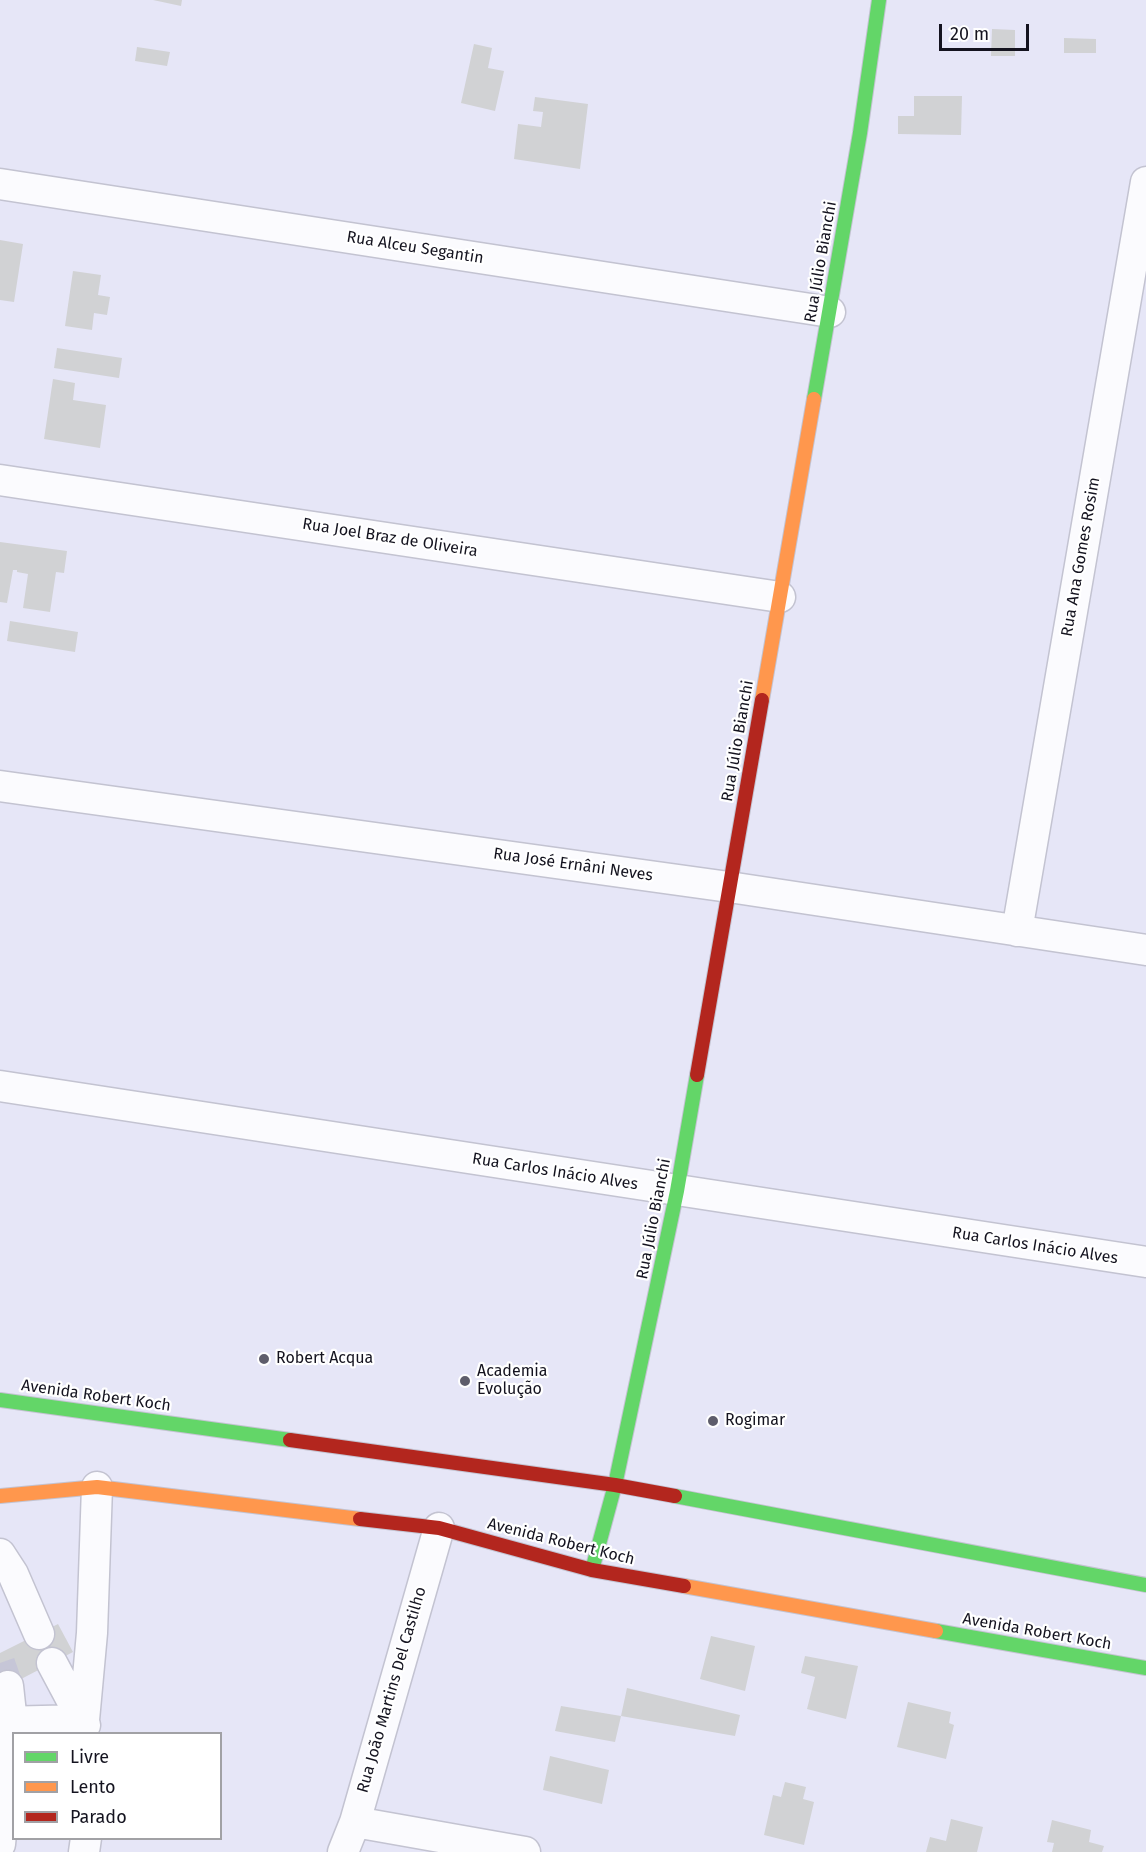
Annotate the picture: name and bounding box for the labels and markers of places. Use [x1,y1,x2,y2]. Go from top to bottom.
place label: Robert Acqua [276,1349,373,1369]
marker: Robert Acqua [257,1352,271,1366]
place label: Academia Evolução [477,1362,548,1400]
marker: Academia Evolução [458,1374,472,1388]
place label: Rogimar [725,1411,785,1431]
marker: Rogimar [706,1414,720,1428]

